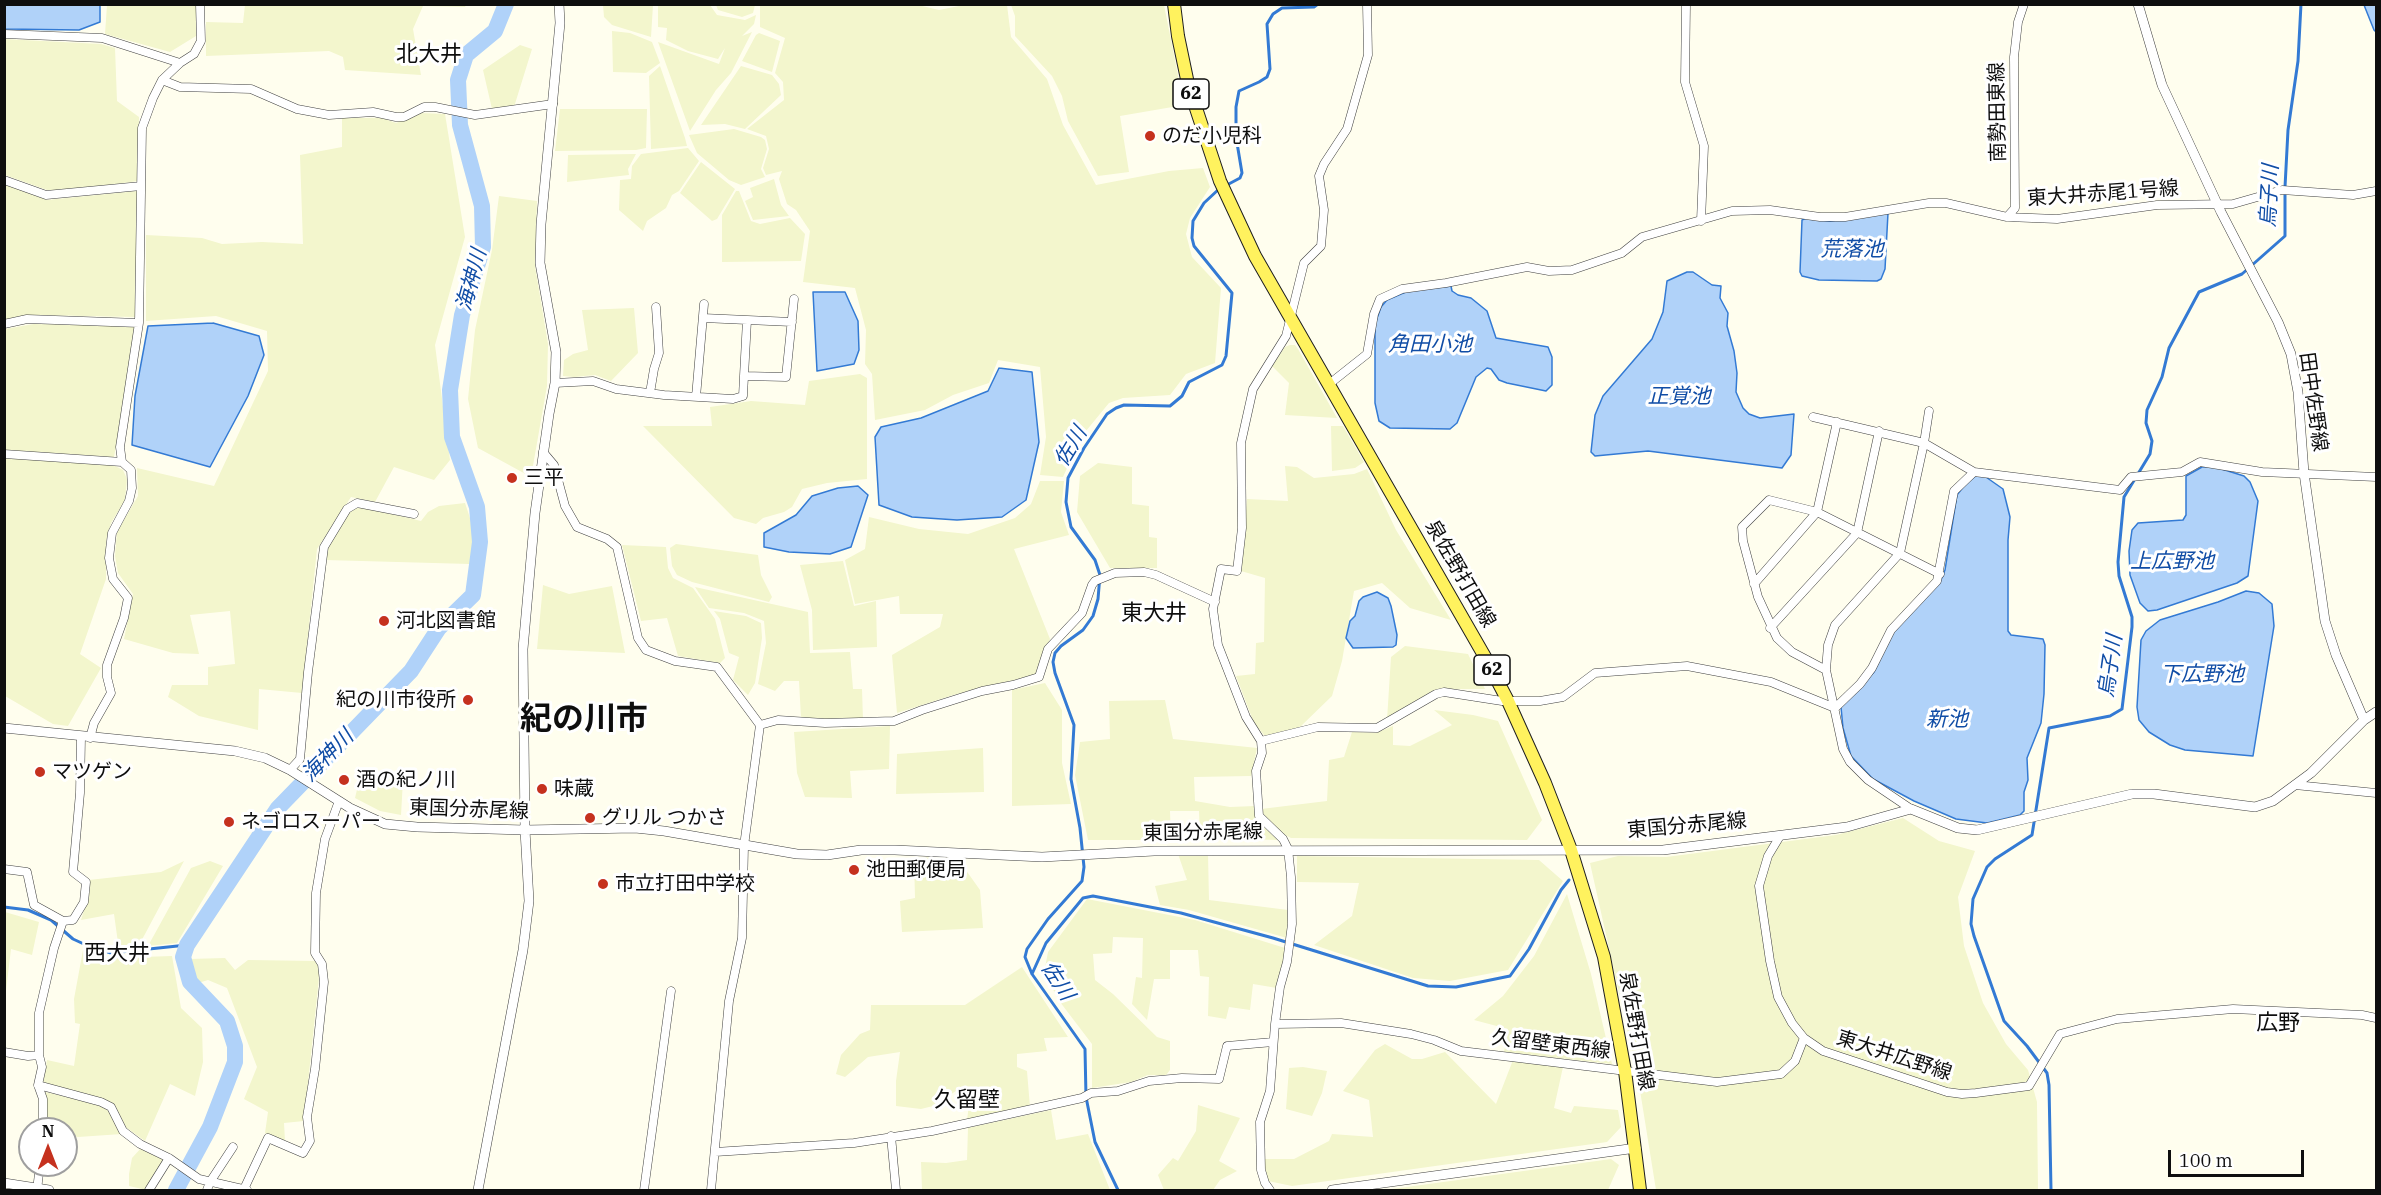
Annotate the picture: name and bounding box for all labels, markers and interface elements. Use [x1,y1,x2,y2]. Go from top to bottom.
district label: 北大井 [396,42,462,68]
street label: 南勢田東線 [1985,62,2011,162]
road number: 62 [1173,79,1209,109]
place label: のだ小児科 [1162,124,1262,148]
marker: のだ小児科 [1143,129,1157,143]
water label: 烏子川 [2256,164,2284,228]
street label: 東大井赤尾1号線 [2026,177,2180,211]
water label: 荒落池 [1821,237,1883,263]
water label: 海神川 [452,246,492,314]
water label: 角田小池 [1388,332,1472,358]
street label: 田中佐野線 [2294,351,2332,453]
water label: 正覚池 [1648,384,1710,410]
water label: 佐川 [1049,423,1093,471]
place label: 三平 [524,466,564,490]
marker: 三平 [505,471,519,485]
street label: 泉佐野打田線 [1420,516,1500,632]
water label: 上広野池 [2130,549,2214,575]
district label: 東大井 [1121,601,1187,627]
place label: 河北図書館 [396,609,496,633]
marker: 河北図書館 [377,614,391,628]
water label: 烏子川 [2094,633,2128,699]
road number: 62 [1474,655,1510,685]
water label: 下広野池 [2160,662,2244,688]
place label: 紀の川市役所 [336,688,456,712]
marker: 紀の川市役所 [461,693,475,707]
district label: 紀の川市 [520,701,648,739]
water label: 新池 [1926,707,1968,733]
water label: 海神川 [297,725,359,787]
place label: マツゲン [52,760,132,784]
marker: マツゲン [33,765,47,779]
place label: 酒の紀ノ川 [356,768,456,792]
marker: 酒の紀ノ川 [337,773,351,787]
place label: 味蔵 [554,777,594,801]
marker: 味蔵 [535,782,549,796]
street label: 東国分赤尾線 [409,796,529,824]
place label: グリル つかさ [602,806,727,830]
street label: 東国分赤尾線 [1626,809,1748,843]
place label: ネゴロスーパー [241,810,381,834]
marker: グリル つかさ [583,811,597,825]
marker: ネゴロスーパー [222,815,236,829]
street label: 東国分赤尾線 [1143,820,1263,846]
place label: 池田郵便局 [866,858,966,882]
marker: 池田郵便局 [847,863,861,877]
place label: 市立打田中学校 [615,872,755,896]
marker: 市立打田中学校 [596,877,610,891]
district label: 西大井 [84,941,150,967]
water label: 佐川 [1035,957,1079,1005]
street label: 泉佐野打田線 [1614,970,1658,1092]
district label: 広野 [2256,1011,2300,1037]
street label: 久留壁東西線 [1490,1026,1612,1064]
street label: 東大井広野線 [1833,1026,1955,1086]
district label: 久留壁 [934,1088,1000,1114]
north arrow [18,1117,78,1177]
text: N [42,1121,54,1141]
scale bar [2171,1138,2308,1176]
text: 100 m [2179,1149,2233,1172]

